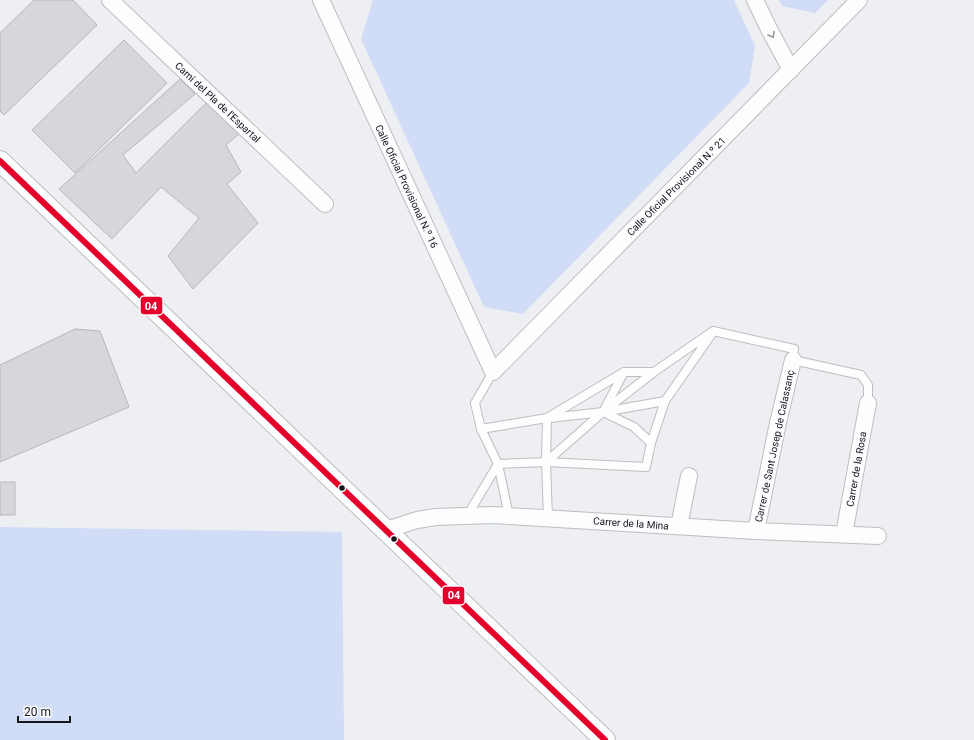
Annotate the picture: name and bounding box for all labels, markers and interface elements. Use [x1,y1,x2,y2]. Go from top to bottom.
one-way arrow [768,31,775,38]
street label: Camí del Pla de l'Espartal [173,60,263,145]
street label: Calle Oficial Provisional N.º 16 [373,123,440,250]
street label: Calle Oficial Provisional N.º 21 [625,135,728,238]
line badge: 04 [140,296,163,315]
text: 04 [145,300,158,313]
street label: Carrer de Sant Josep de Calassanç [753,369,796,523]
street label: Carrer de la Rosa [844,431,869,507]
unlabelled marker [337,483,347,493]
street label: Carrer de la Mina [593,515,669,532]
unlabelled marker [389,534,399,544]
line badge: 04 [442,586,465,605]
text: 04 [448,589,461,602]
scale bar [18,698,70,724]
text: 20 m [24,705,51,719]

